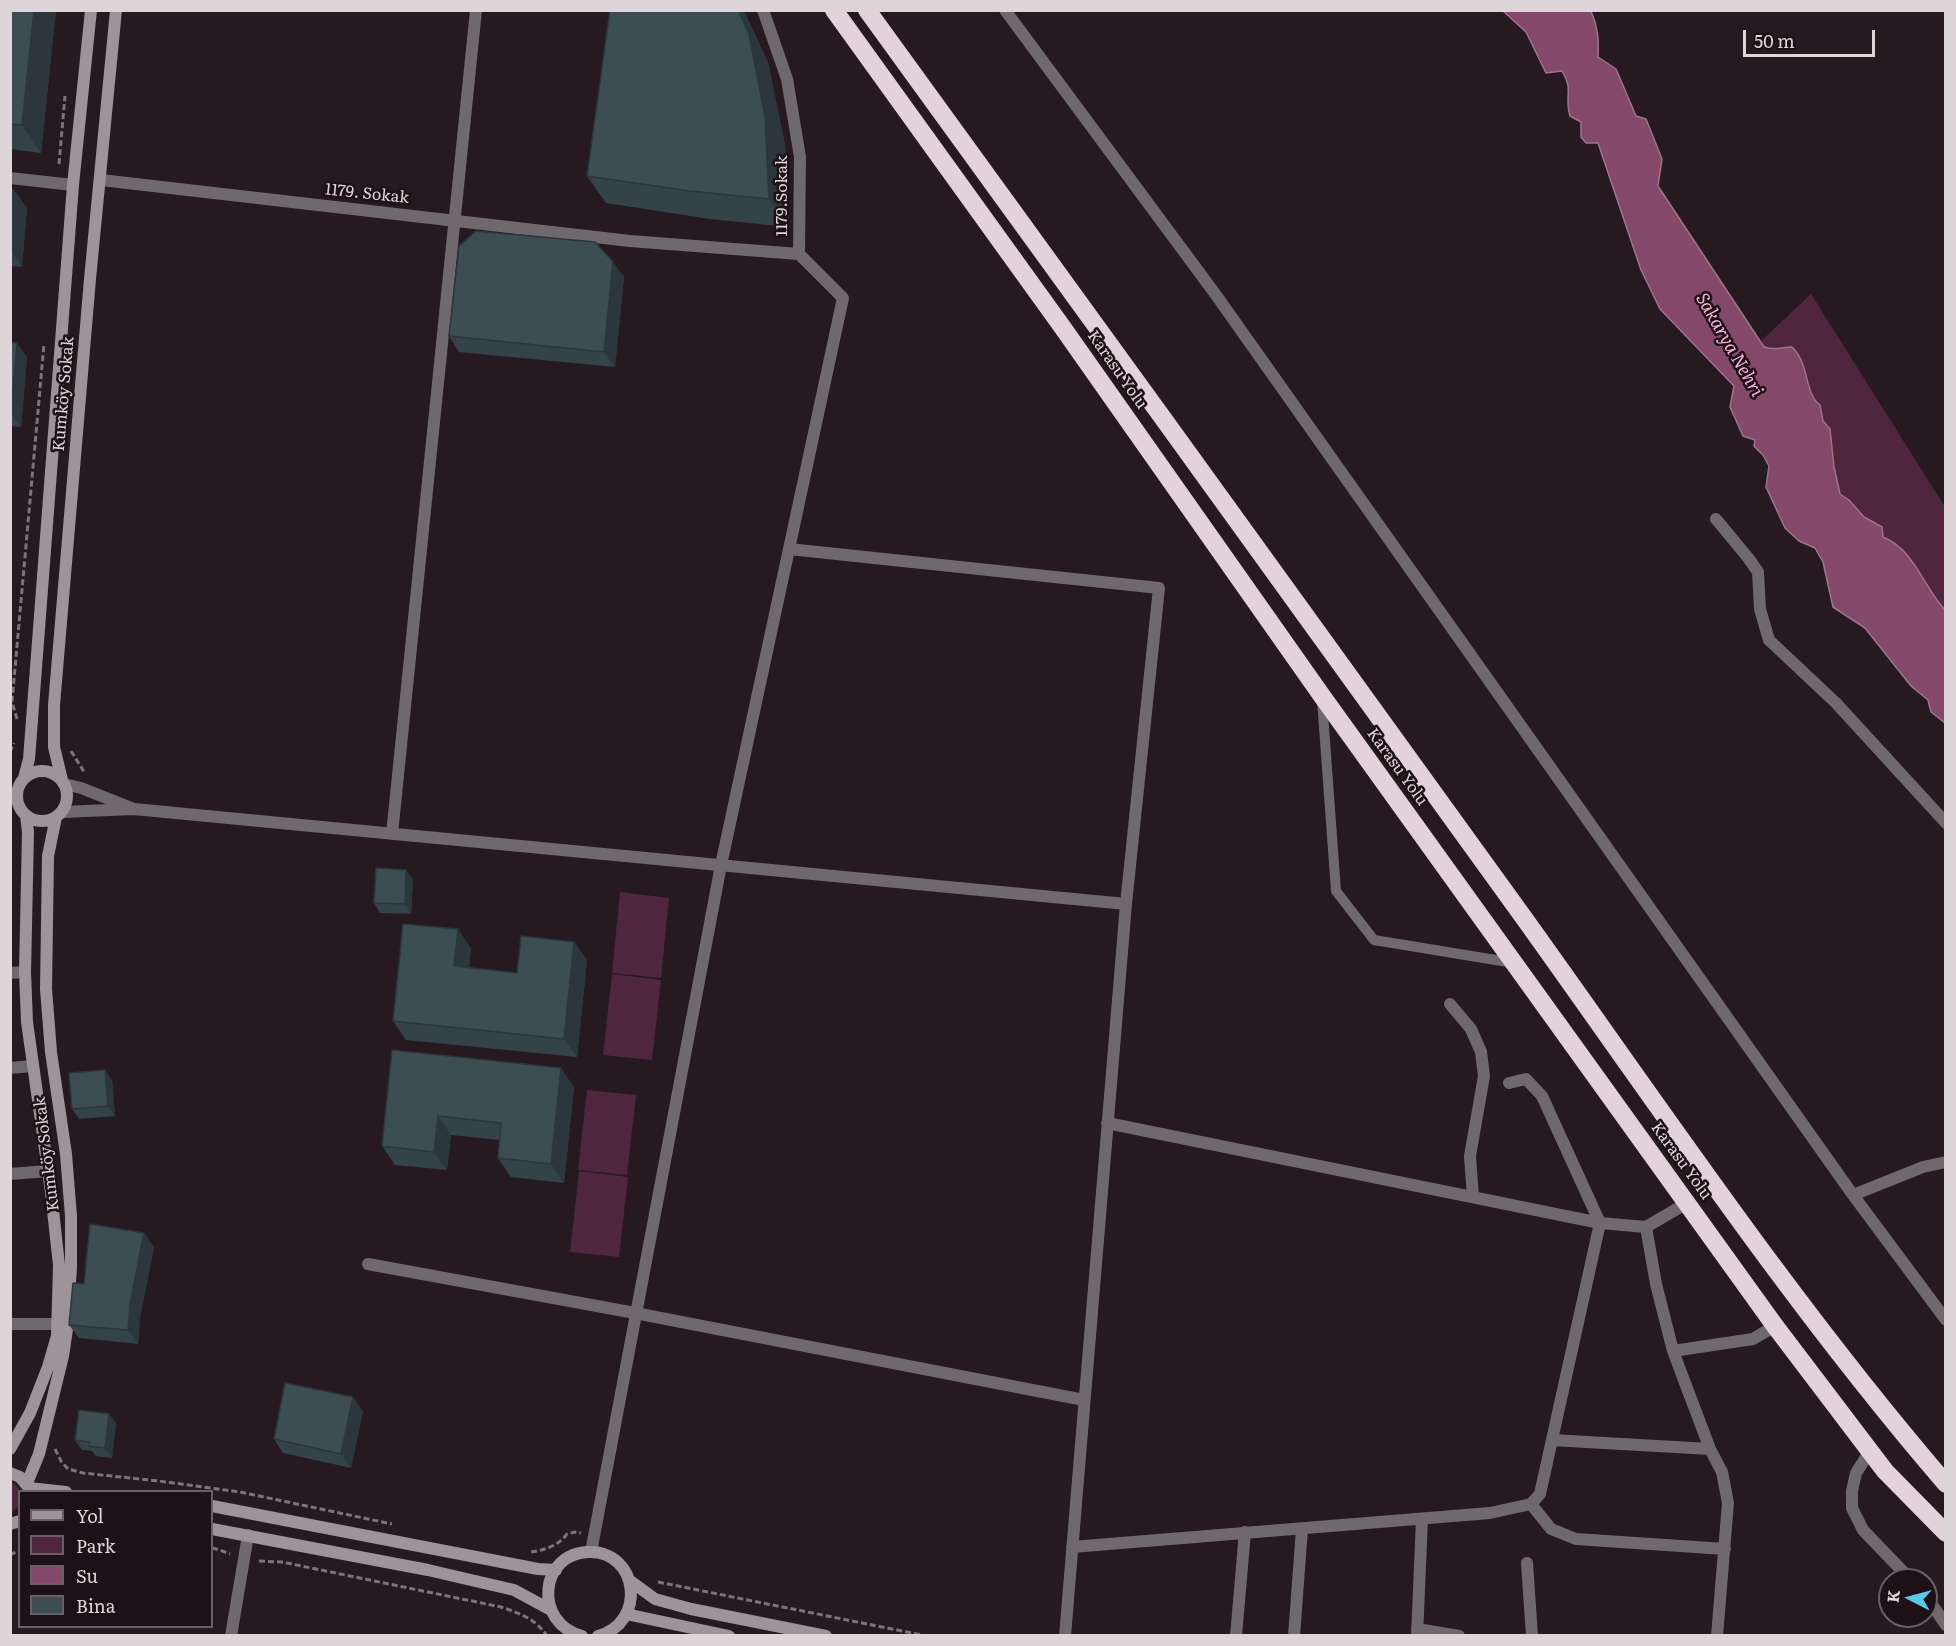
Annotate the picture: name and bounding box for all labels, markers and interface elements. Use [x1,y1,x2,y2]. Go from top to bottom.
scale bar [1746,18,1878,56]
text: 50 m [1754,27,1795,54]
street label: 1179.Sokak [772,155,792,237]
street label: 1179. Sokak [324,180,410,208]
water label: Sakarya Nehri [1691,289,1767,401]
street label: Karasu Yolu [1083,327,1151,413]
street label: Kumköy Sokak [49,336,79,452]
street label: Karasu Yolu [1362,724,1432,810]
street label: Kumköy Sokak [30,1096,64,1212]
street label: Karasu Yolu [1646,1118,1716,1204]
legend [18,1490,213,1628]
text: Yol [76,1502,104,1529]
text: Park [76,1532,115,1559]
text: Su [76,1562,98,1589]
north arrow [1878,1568,1938,1628]
text: K [1879,1589,1905,1604]
text: Bina [76,1592,116,1619]

